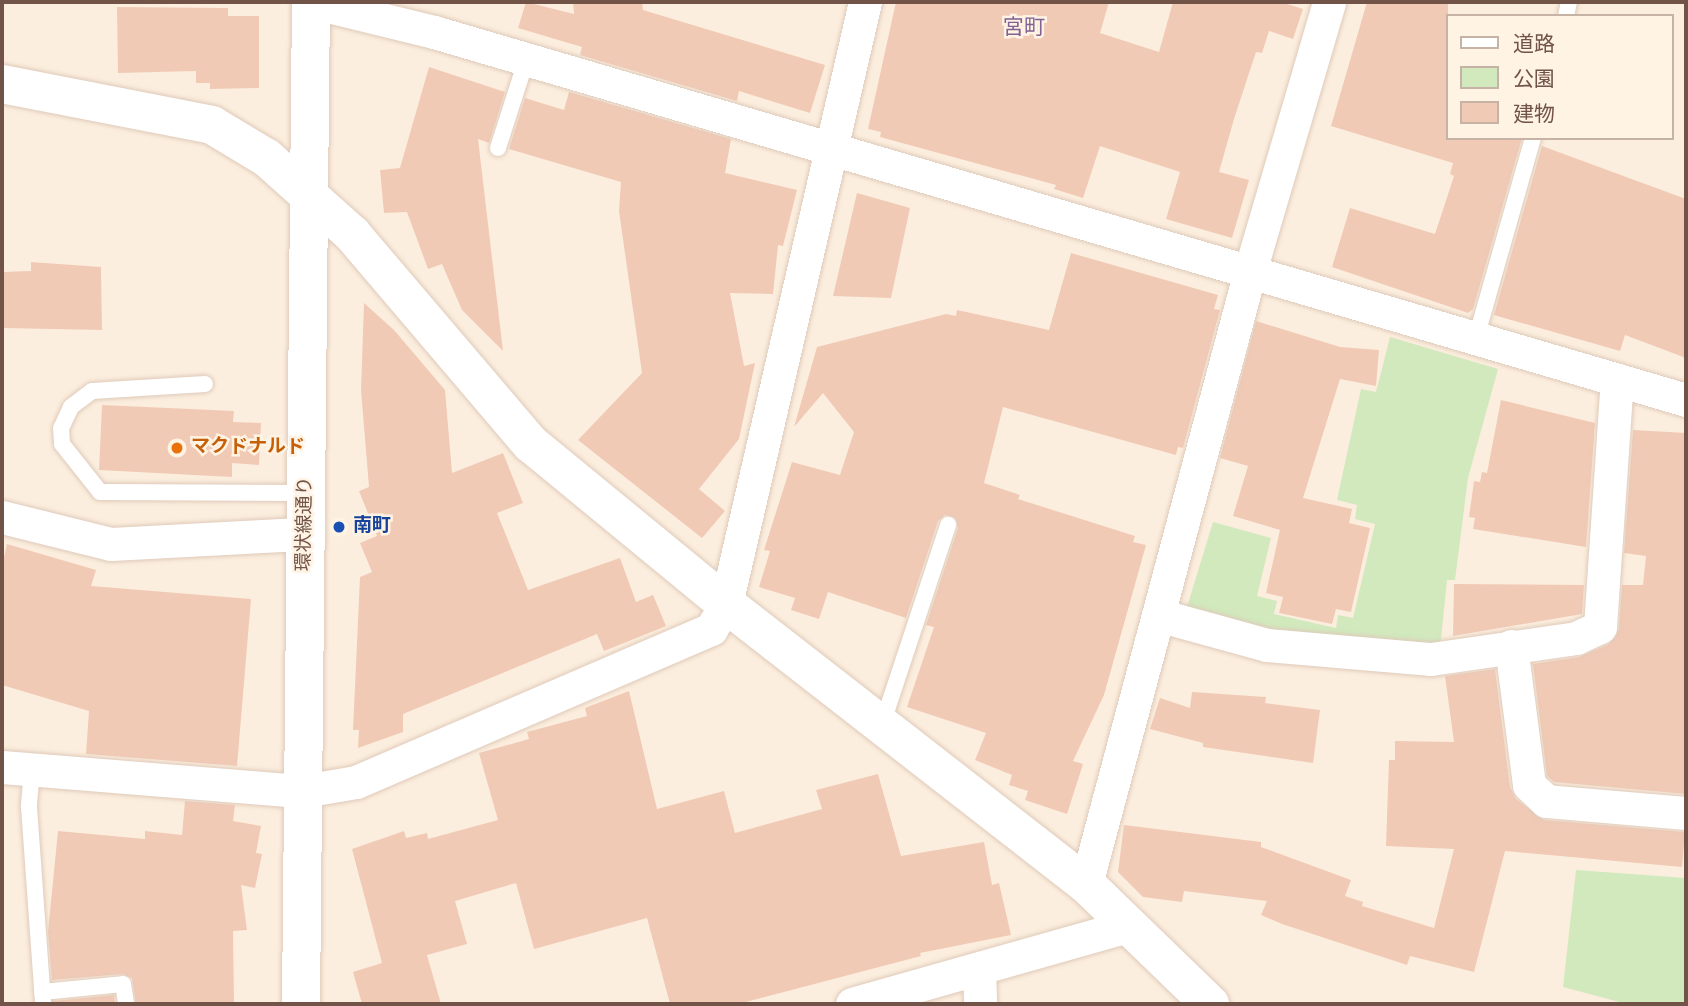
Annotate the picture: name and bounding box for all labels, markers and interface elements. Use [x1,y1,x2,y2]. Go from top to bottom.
legend [1446,14,1674,140]
district label: 宮町 [1003,16,1045,42]
text: 道路 [1513,32,1555,59]
text: 公園 [1513,67,1555,94]
text: 建物 [1513,102,1555,129]
place label: マクドナルド [191,437,305,459]
marker: マクドナルド [169,440,185,456]
street label: 環状線通り [294,476,318,572]
place label: 南町 [353,516,391,538]
marker: 南町 [331,519,347,535]

